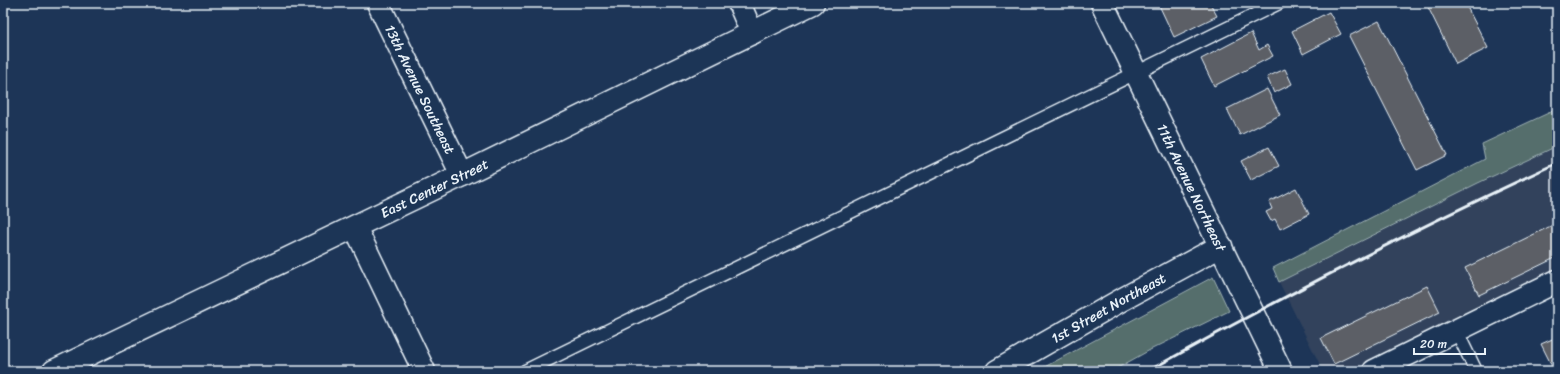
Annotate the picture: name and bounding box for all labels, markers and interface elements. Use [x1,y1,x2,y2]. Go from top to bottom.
street label: 13th Avenue Southeast [377,20,462,159]
street label: 11th Avenue Northeast [1149,119,1234,257]
street label: East Center Street [376,152,493,225]
street label: 1st Street Northeast [1046,266,1171,351]
scale bar [1414,330,1485,356]
text: 20 m [1420,333,1447,355]

